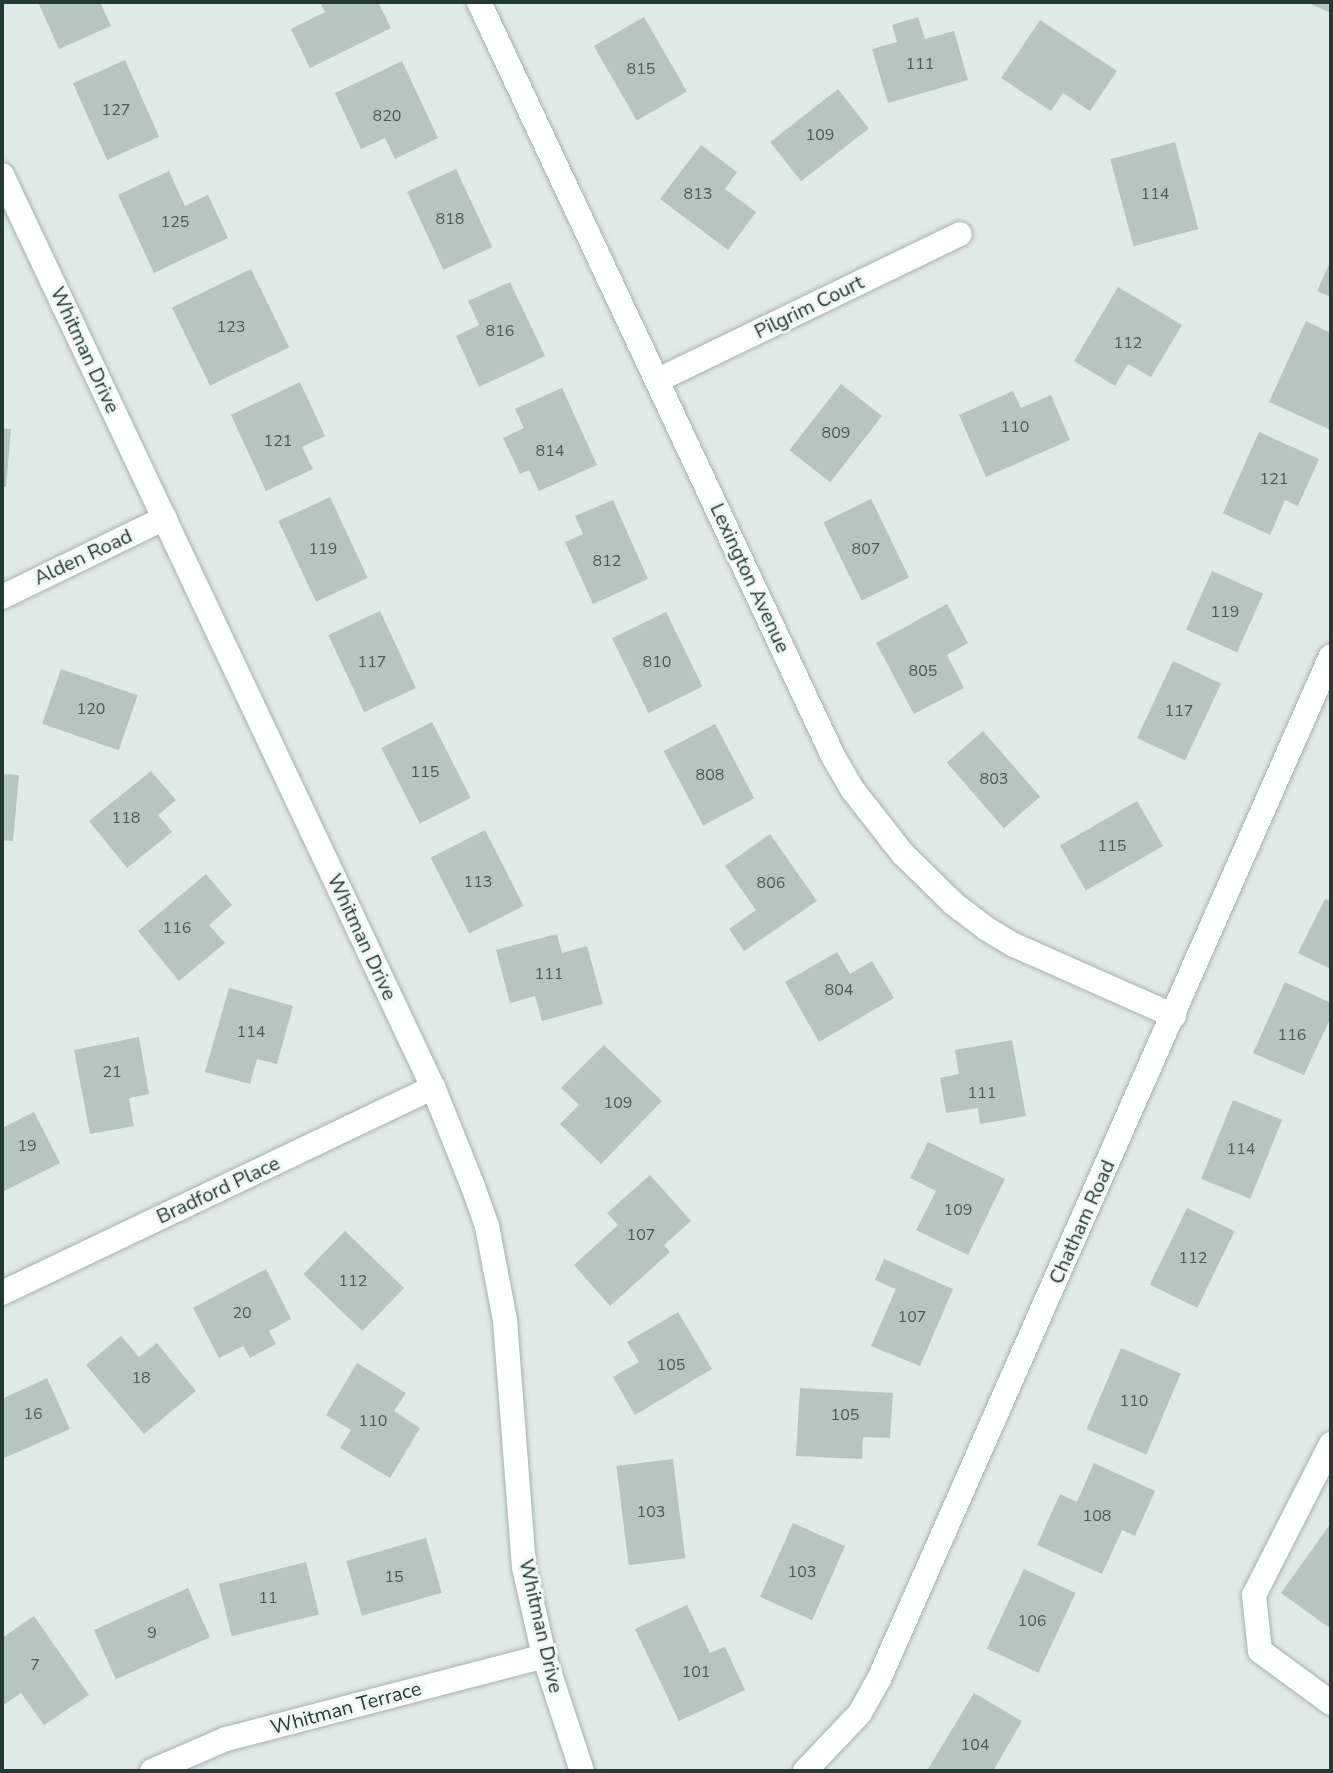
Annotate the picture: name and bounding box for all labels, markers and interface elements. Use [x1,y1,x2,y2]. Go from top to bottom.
house number: 111 [906,54,934,74]
house number: 815 [627,59,655,79]
house number: 127 [102,100,130,120]
house number: 820 [373,106,401,126]
house number: 109 [806,125,834,145]
house number: 813 [684,184,712,204]
house number: 114 [1141,184,1169,204]
house number: 818 [436,209,464,229]
house number: 125 [161,212,189,232]
street label: Pilgrim Court [750,270,868,344]
street label: Whitman Drive [45,283,125,417]
house number: 123 [217,317,245,337]
house number: 816 [486,321,514,341]
house number: 112 [1114,333,1142,353]
house number: 110 [1001,417,1029,437]
house number: 809 [822,423,850,443]
house number: 121 [264,431,292,451]
house number: 814 [536,441,564,461]
house number: 121 [1260,469,1288,489]
street label: Lexington Avenue [705,499,795,657]
street label: Alden Road [30,524,136,590]
house number: 119 [309,539,337,559]
house number: 807 [852,539,880,559]
house number: 812 [593,551,621,571]
house number: 119 [1211,602,1239,622]
house number: 117 [358,652,386,672]
house number: 810 [643,652,671,672]
house number: 805 [909,661,937,681]
house number: 120 [77,699,105,719]
house number: 117 [1165,701,1193,721]
house number: 115 [411,762,439,782]
house number: 808 [696,765,724,785]
house number: 803 [980,769,1008,789]
house number: 118 [112,808,140,828]
house number: 115 [1098,836,1126,856]
street label: Whitman Drive [322,870,402,1004]
house number: 113 [464,872,492,892]
house number: 806 [757,873,785,893]
house number: 116 [163,918,191,938]
house number: 111 [535,964,563,984]
house number: 804 [825,980,853,1000]
house number: 114 [237,1022,265,1042]
house number: 116 [1278,1025,1306,1045]
house number: 21 [102,1062,122,1082]
house number: 111 [968,1083,996,1103]
house number: 109 [604,1093,632,1113]
house number: 19 [17,1136,37,1156]
house number: 114 [1227,1139,1255,1159]
street label: Bradford Place [153,1151,283,1229]
street label: Chatham Road [1044,1156,1120,1288]
house number: 109 [944,1200,972,1220]
house number: 107 [627,1225,655,1245]
house number: 112 [1179,1248,1207,1268]
house number: 112 [339,1271,367,1291]
house number: 20 [232,1303,252,1323]
house number: 107 [898,1307,926,1327]
house number: 105 [657,1355,685,1375]
house number: 18 [131,1368,151,1388]
house number: 110 [1120,1391,1148,1411]
house number: 16 [23,1404,43,1424]
house number: 105 [831,1405,859,1425]
house number: 110 [359,1411,387,1431]
house number: 103 [637,1502,665,1522]
house number: 108 [1083,1506,1111,1526]
street label: Whitman Drive [514,1557,568,1695]
house number: 103 [788,1562,816,1582]
house number: 15 [384,1567,404,1587]
house number: 11 [258,1588,278,1608]
house number: 106 [1018,1611,1046,1631]
house number: 9 [147,1623,157,1643]
house number: 7 [30,1655,40,1675]
house number: 101 [682,1662,710,1682]
street label: Whitman Terrace [268,1676,424,1740]
house number: 104 [961,1735,989,1755]

